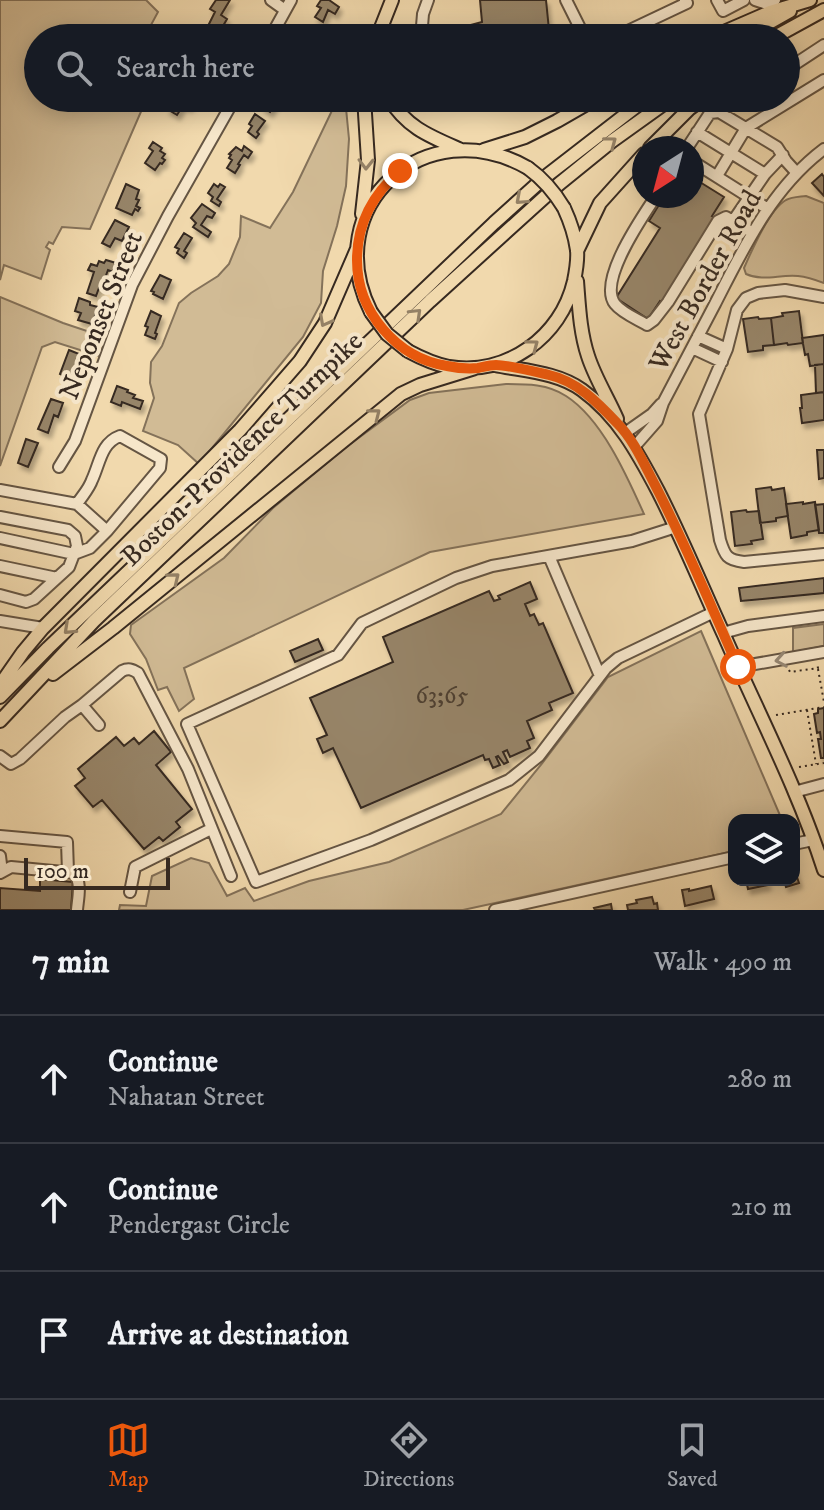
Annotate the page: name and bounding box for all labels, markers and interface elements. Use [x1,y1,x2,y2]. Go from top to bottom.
search box [24,24,800,112]
icon: search [52,46,96,90]
text: Search here [116,50,255,87]
north arrow [632,136,704,208]
one-way arrow [602,138,617,152]
route end [382,153,418,189]
one-way arrow [358,158,375,171]
street label: West Border Road [641,184,770,378]
one-way arrow [515,189,530,203]
street label: Neponset Street [52,226,151,405]
one-way arrow [407,309,421,324]
one-way arrow [320,312,335,327]
street label: Boston-Providence Turnpike [114,324,370,574]
one-way arrow [524,340,539,354]
one-way arrow [366,409,381,423]
one-way arrow [165,573,179,588]
one-way arrow [63,619,78,633]
route start [720,649,756,685]
one-way arrow [774,650,788,667]
house number: 63;65 [416,681,469,711]
map controls [728,814,800,886]
button: layers [728,814,800,886]
scale bar [24,854,170,890]
text: 100 m [36,858,89,885]
text: 7 min [32,941,109,983]
text: Walk · 490 m [654,946,792,979]
text: Continue [108,1044,218,1081]
icon: ahead [32,1057,76,1101]
text: 280 m [727,1063,792,1096]
text: Nahatan Street [108,1081,264,1114]
text: Continue [108,1172,218,1209]
icon: ahead [32,1185,76,1229]
text: 210 m [731,1191,792,1224]
text: Pendergast Circle [108,1209,290,1242]
icon: arrive [32,1313,76,1357]
text: Arrive at destination [108,1317,349,1354]
tab: Map [106,1418,150,1493]
tab: Directions [363,1418,454,1493]
tab: Saved [667,1418,718,1493]

